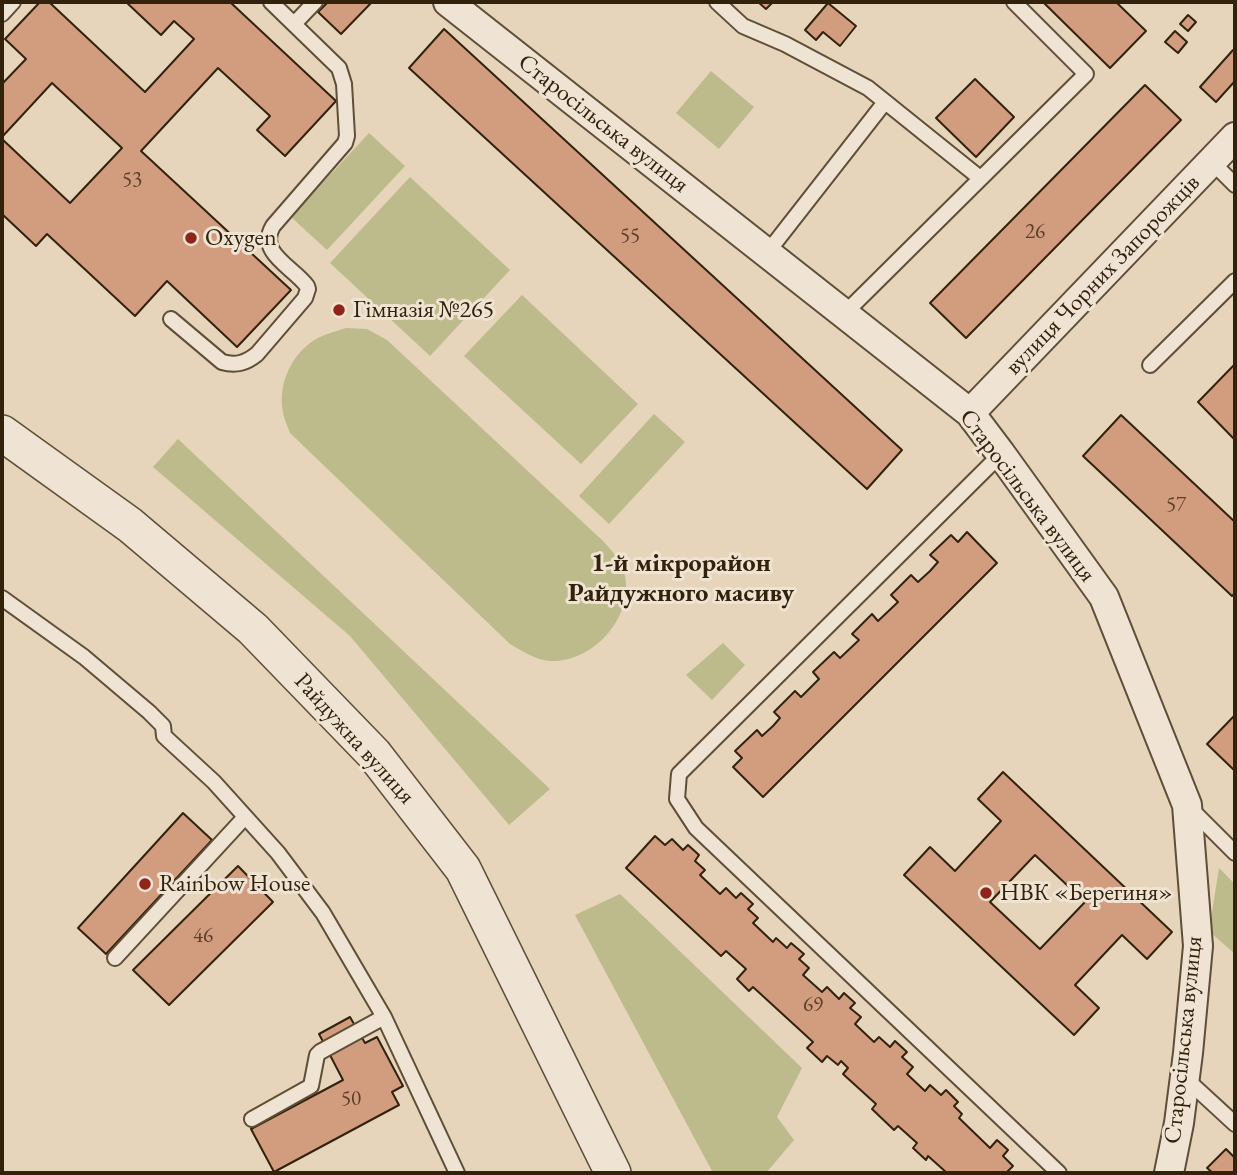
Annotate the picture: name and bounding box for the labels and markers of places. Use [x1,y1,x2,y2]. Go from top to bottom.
place label: Oxygen [205,224,277,252]
marker: Oxygen [183,230,199,246]
place label: Гімназія №265 [353,296,494,324]
marker: Гімназія №265 [331,302,347,318]
place label: Rainbow House [159,870,310,898]
marker: Rainbow House [137,876,153,892]
place label: НВК «Берегиня» [1000,879,1172,907]
marker: НВК «Берегиня» [978,885,994,901]

